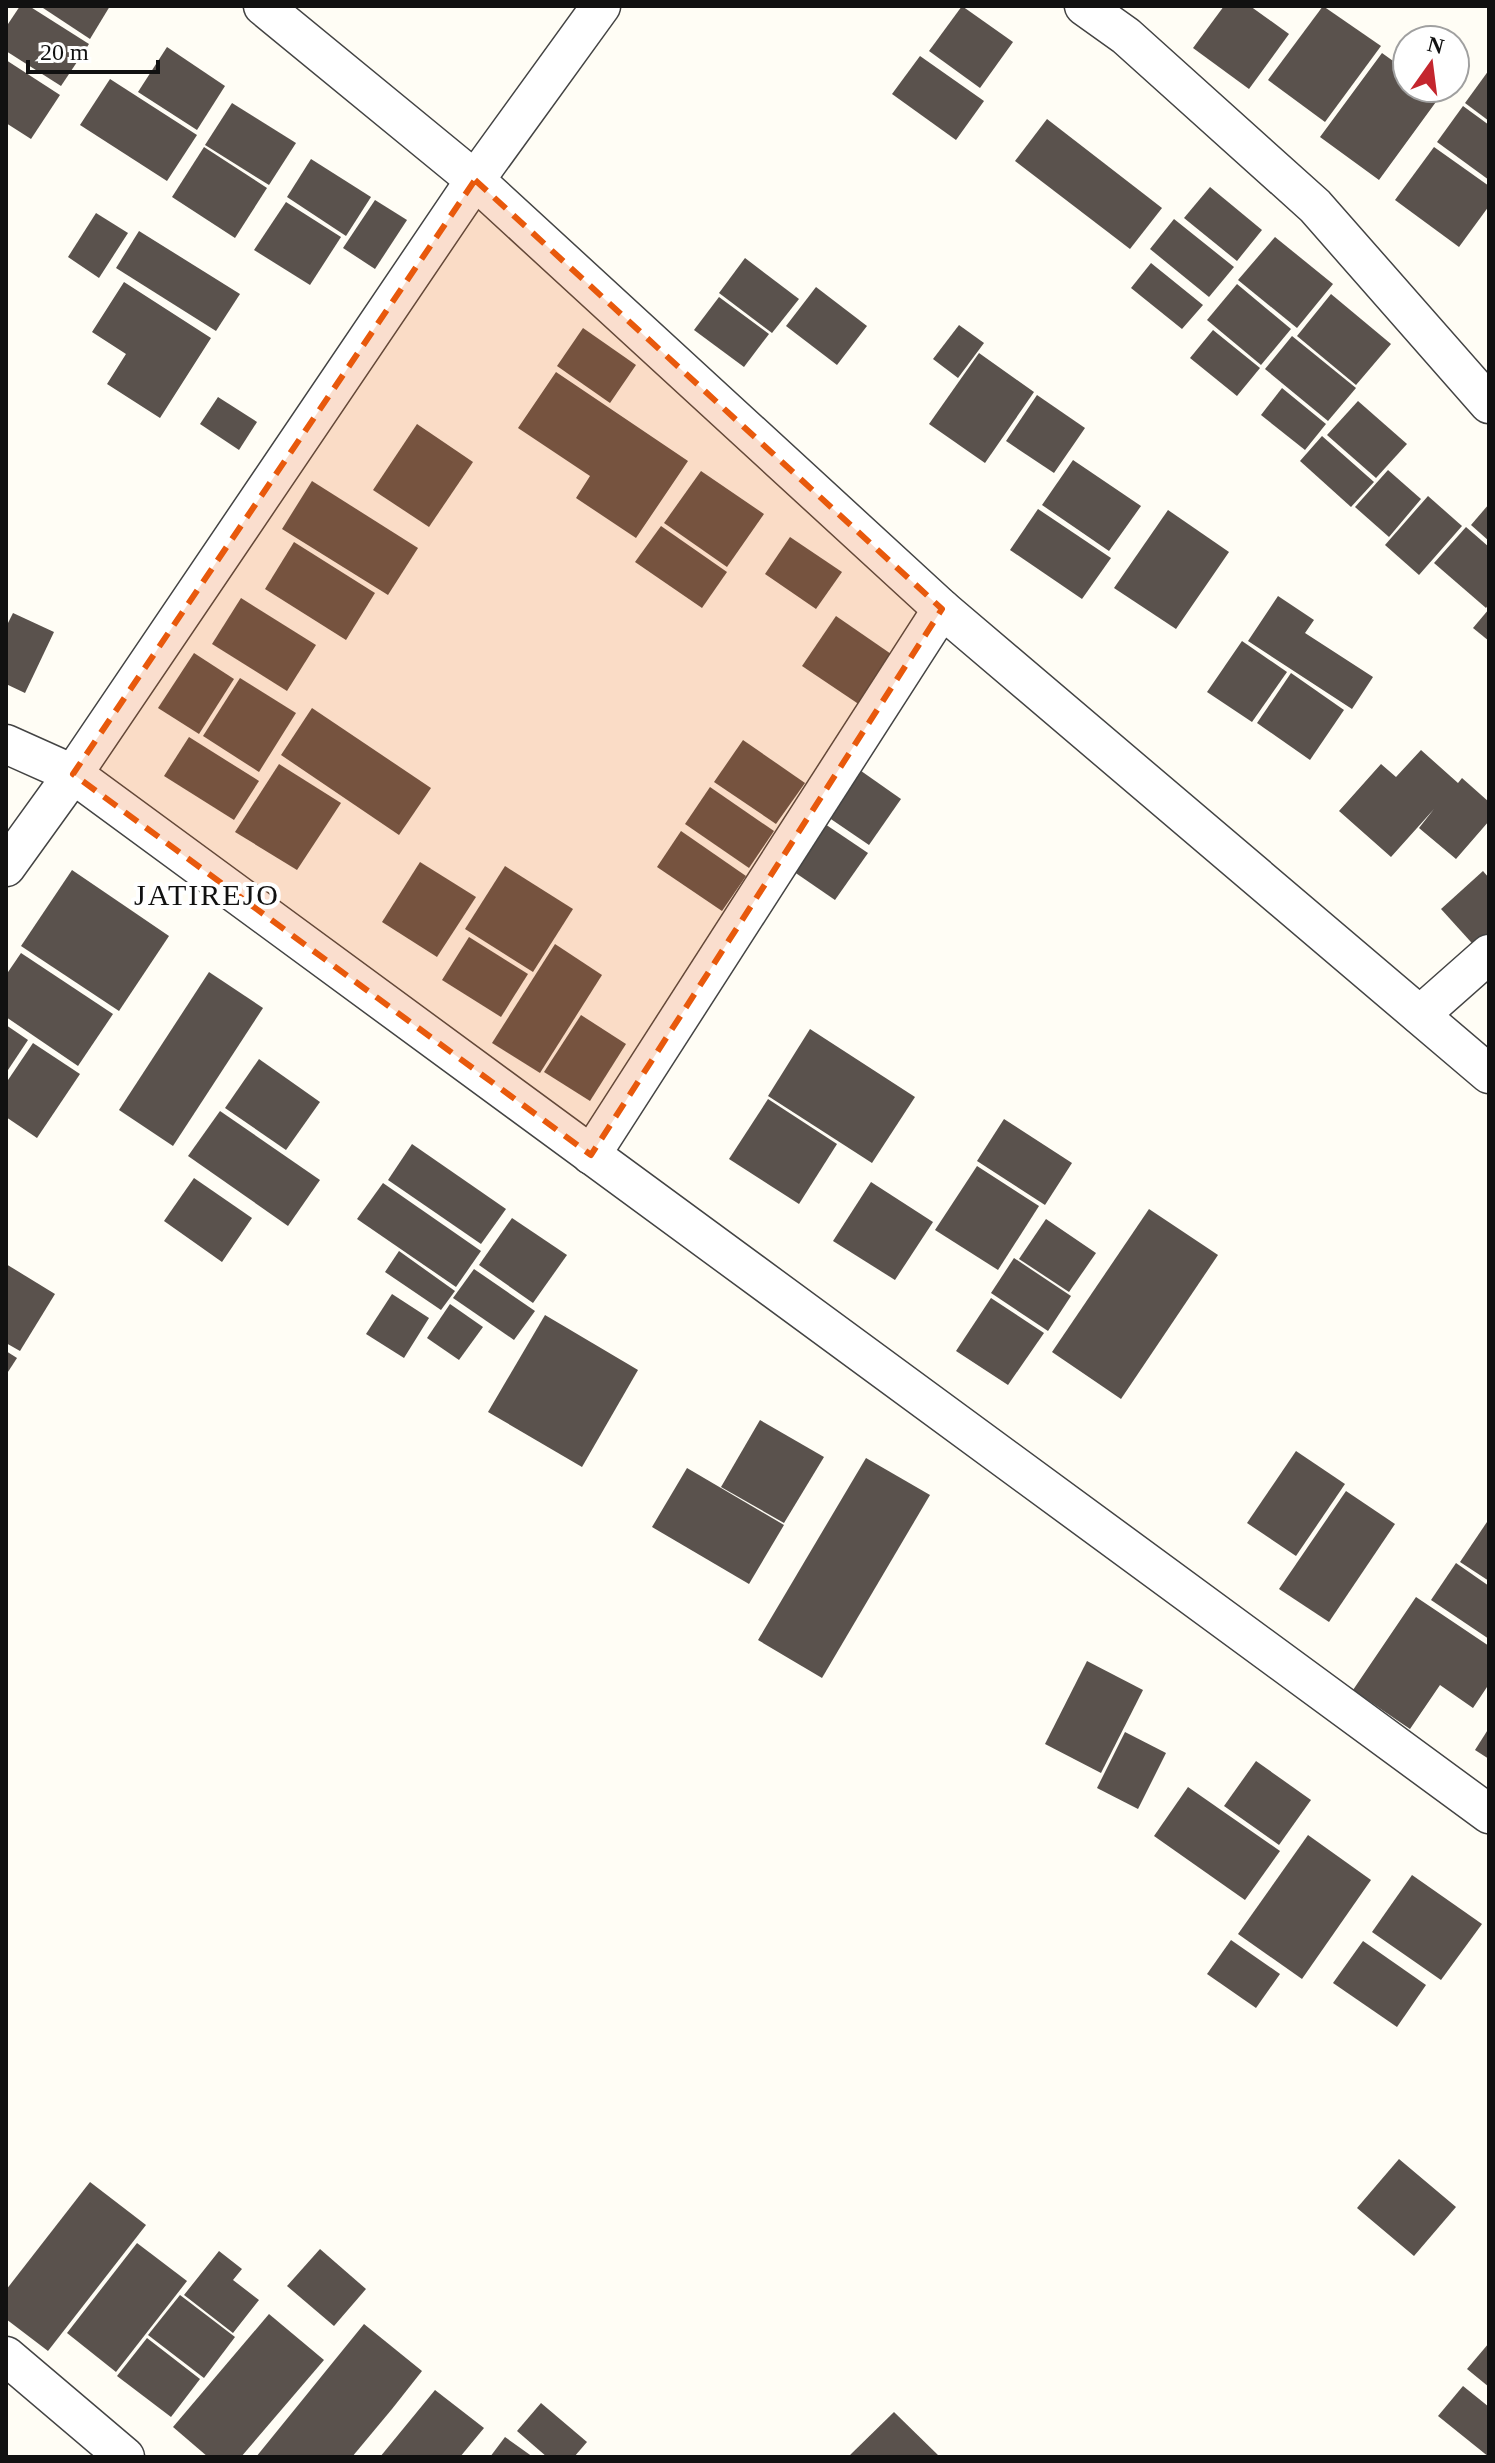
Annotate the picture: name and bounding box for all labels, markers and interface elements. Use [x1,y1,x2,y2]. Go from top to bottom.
scale bar [28,24,158,74]
north arrow [1391,24,1471,104]
text: N [1425,31,1447,59]
text: 20 m [40,39,89,65]
district label: JATIREJO [134,878,280,911]

